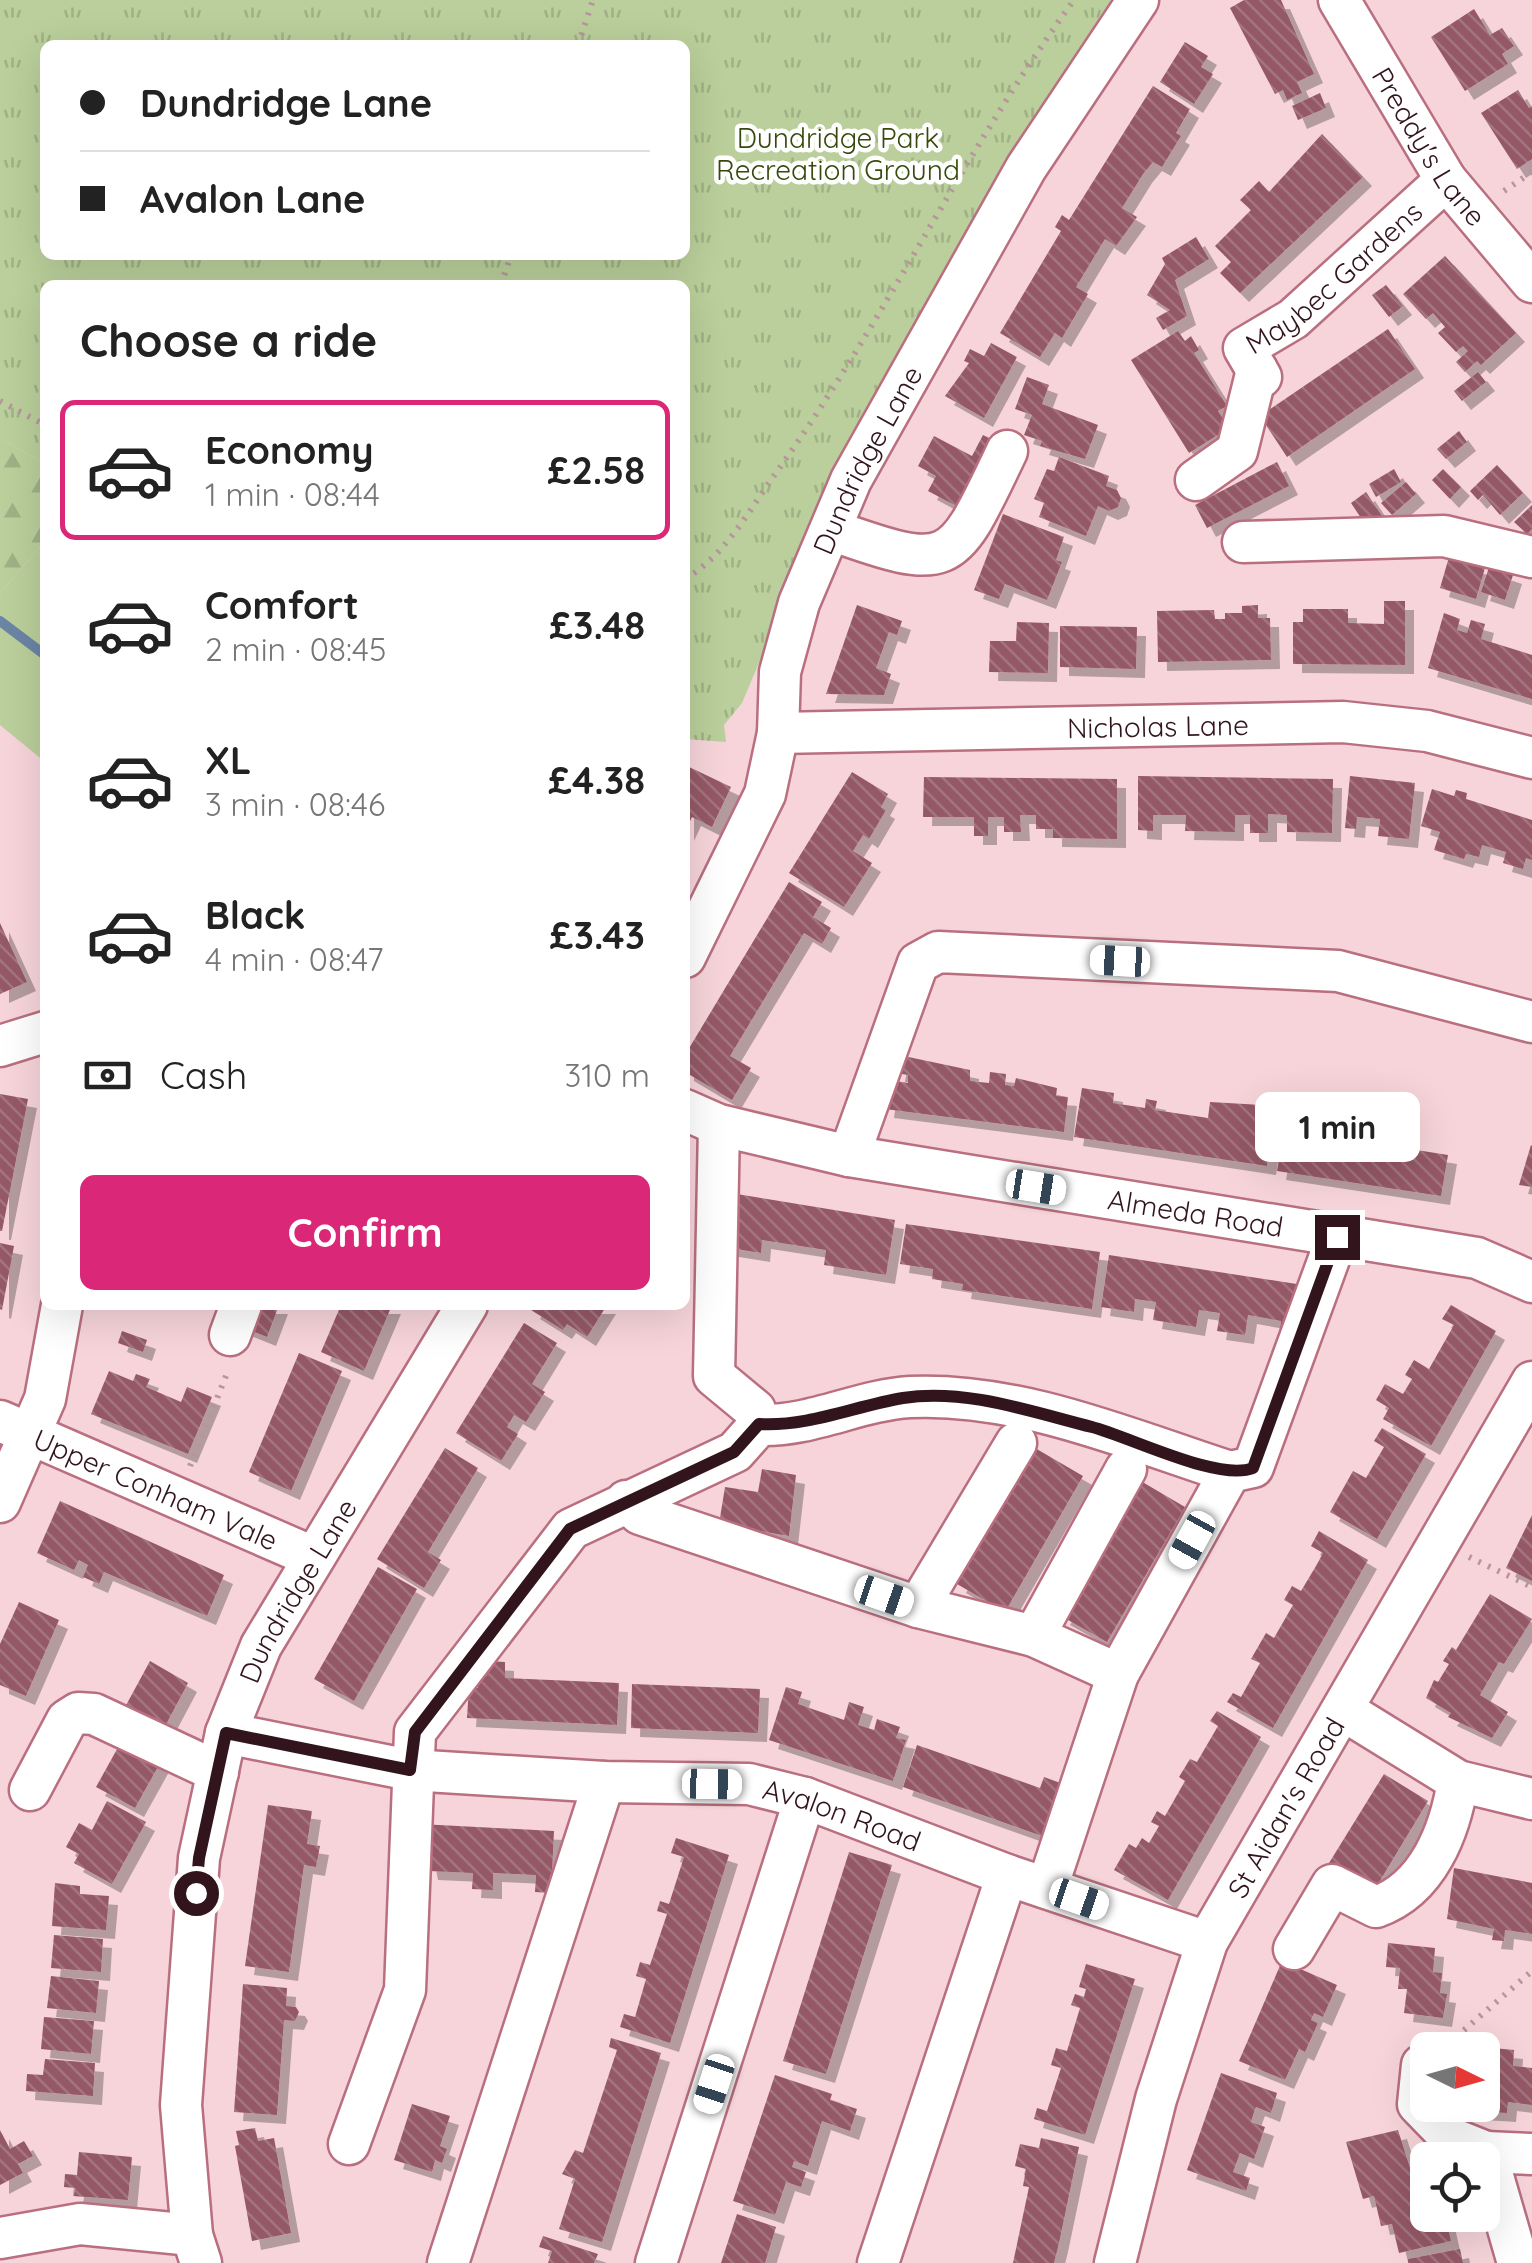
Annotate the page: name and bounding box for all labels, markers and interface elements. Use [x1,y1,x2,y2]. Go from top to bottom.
street label: Preddy's Lane [1365,60,1494,233]
text: Dundridge Lane [140,79,432,127]
park label: Dundridge Park Recreation Ground [716,120,960,187]
text: Avalon Lane [140,175,366,223]
street label: Maybec Gardens [1239,193,1429,361]
text: Choose a ride [80,312,377,368]
street label: Dundridge Lane [804,359,929,559]
icon: car [85,425,175,515]
text: Economy [205,426,374,474]
text: £2.58 [547,446,645,494]
text: 1 min · 08:44 [205,474,380,514]
icon: car [85,580,175,670]
text: Comfort [205,581,359,629]
text: £3.48 [549,601,645,649]
text: 2 min · 08:45 [205,629,387,669]
street label: Nicholas Lane [1067,706,1249,745]
icon: car [85,735,175,825]
text: XL [205,736,251,784]
text: £4.38 [548,756,645,804]
text: 3 min · 08:46 [205,784,385,824]
icon: car [85,890,175,980]
text: Black [205,891,305,939]
text: £3.43 [550,911,645,959]
text: 4 min · 08:47 [205,939,383,979]
car [1089,944,1151,978]
icon: cash [80,1048,135,1103]
text: Cash [160,1051,247,1099]
text: 310 m [564,1055,650,1095]
callout: 1 min [1254,1092,1420,1162]
text: 1 min [1299,1107,1376,1147]
car [1004,1167,1068,1207]
button: Confirm [80,1175,650,1290]
street label: Almeda Road [1105,1181,1286,1244]
route end [1315,1215,1360,1260]
street label: Upper Conham Vale [28,1420,283,1557]
street label: Dundridge Lane [231,1492,364,1688]
car [1164,1506,1220,1574]
car [851,1572,917,1620]
street label: St Aidan's Road [1219,1711,1351,1904]
car [682,1768,742,1800]
street label: Avalon Road [759,1771,926,1858]
route start [174,1871,219,1916]
car [1046,1875,1112,1923]
north arrow [1410,2032,1500,2122]
map controls [1410,2032,1500,2232]
car [690,2051,738,2117]
button: locate [1410,2142,1500,2232]

